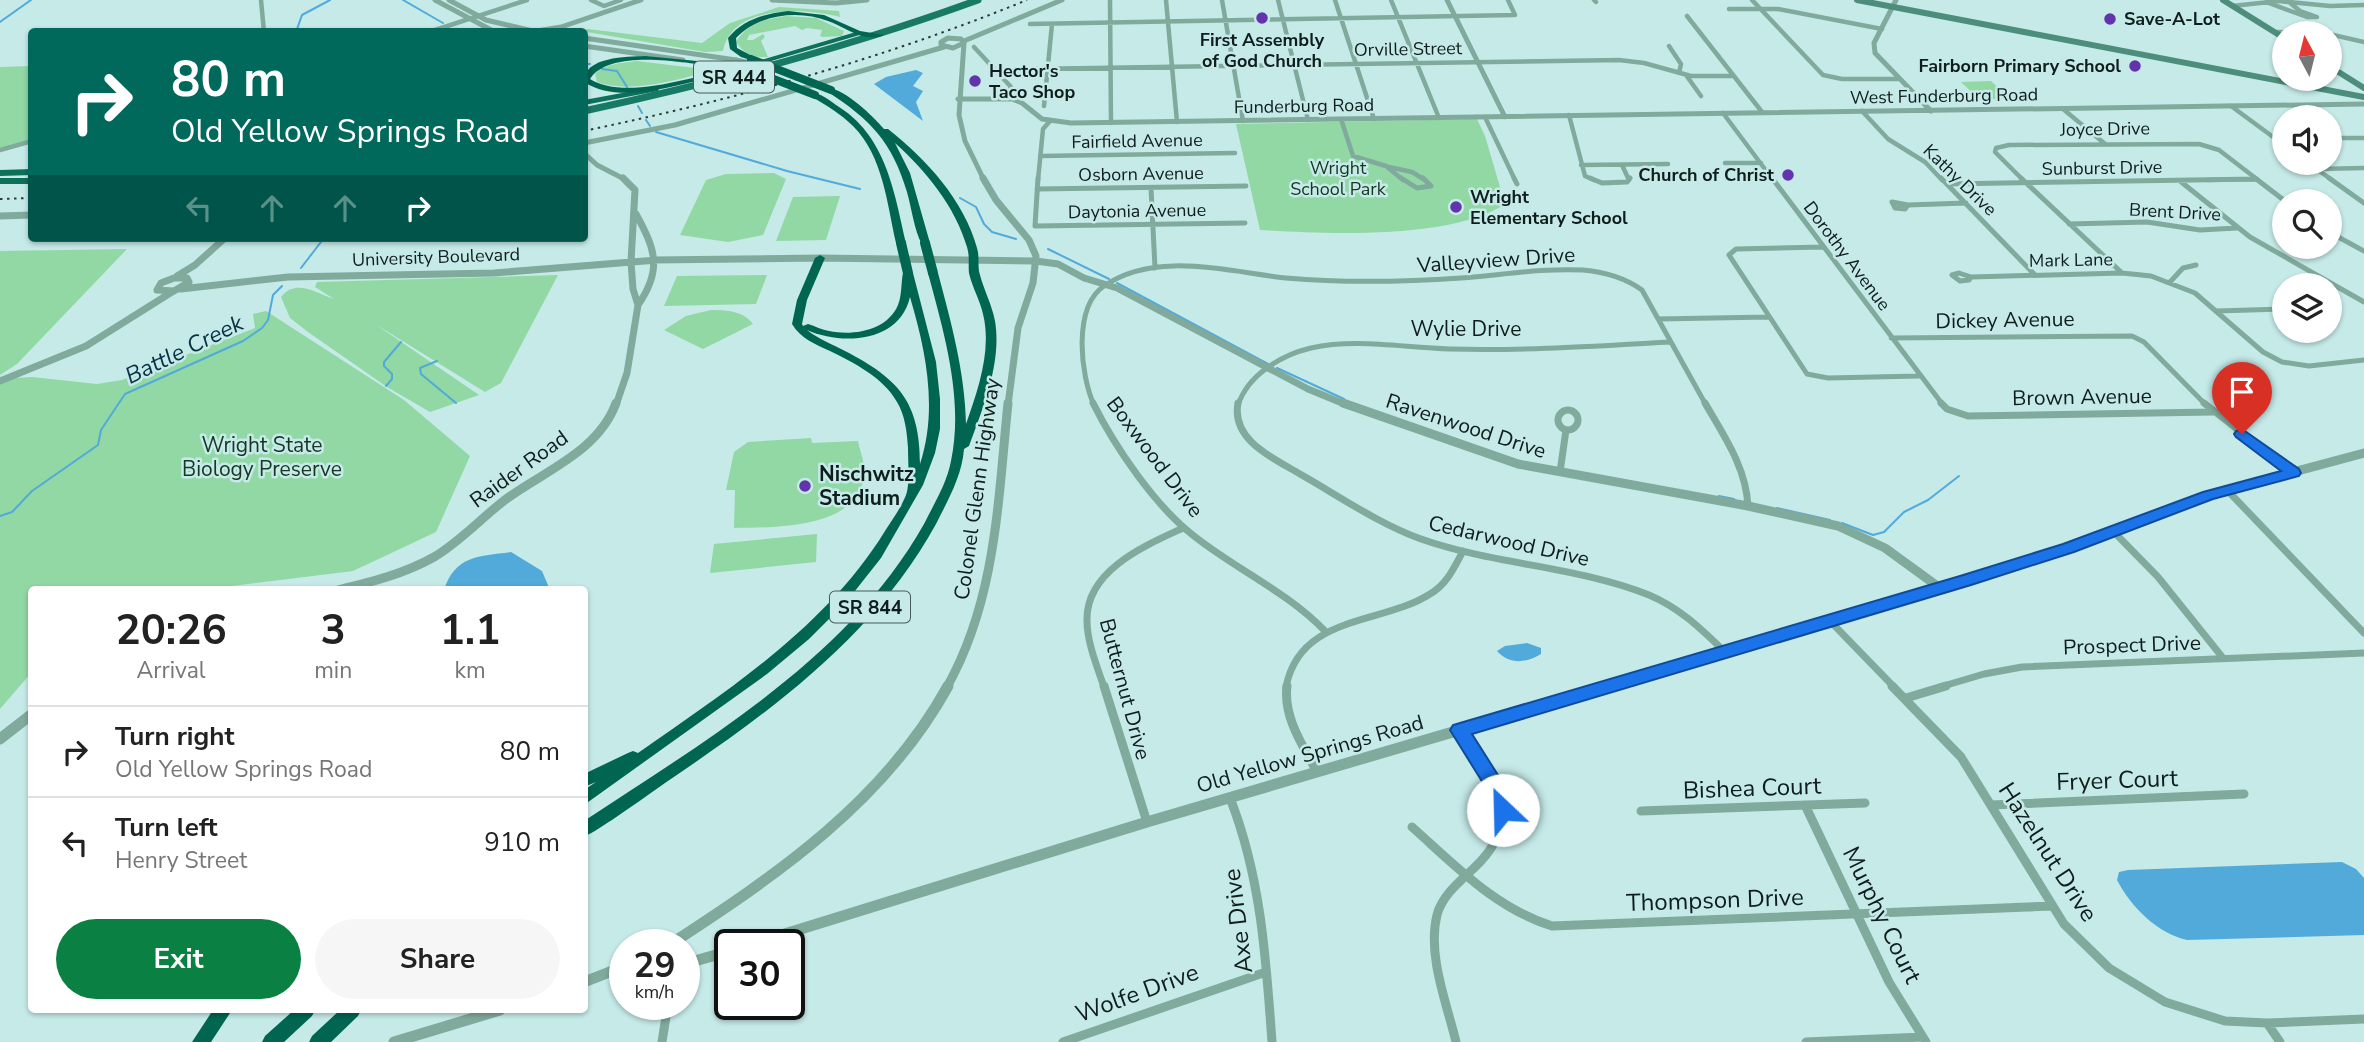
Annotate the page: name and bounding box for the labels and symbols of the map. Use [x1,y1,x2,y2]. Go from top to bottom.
place label: Save-A-Lot [2124,7,2220,31]
marker: First Assembly of God Church [1254,10,1270,26]
marker: Save-A-Lot [2102,11,2118,27]
north arrow [2272,21,2342,91]
place label: First Assembly of God Church [1200,28,1325,73]
street label: Orville Street [1354,36,1463,62]
place label: Fairborn Primary School [1919,54,2121,78]
marker: Fairborn Primary School [2127,58,2143,74]
place label: Hector's Taco Shop [989,59,1075,104]
road number: SR 444 [694,61,774,92]
marker: Hector's Taco Shop [967,73,983,89]
street label: West Funderburg Road [1850,82,2038,110]
street label: Funderburg Road [1234,93,1374,119]
street label: Joyce Drive [2059,116,2150,142]
street label: Fairfield Avenue [1071,128,1203,154]
street label: Kathy Drive [1918,139,2002,221]
street label: Sunburst Drive [2042,155,2162,181]
park label: Wright School Park [1290,156,1387,201]
street label: Osborn Avenue [1078,161,1204,187]
place label: Church of Christ [1638,163,1774,187]
marker: Church of Christ [1780,167,1796,183]
place label: Wright Elementary School [1470,185,1628,230]
street label: Dorothy Avenue [1798,196,1896,316]
street label: Daytonia Avenue [1068,198,1206,224]
street label: Brent Drive [2128,198,2222,226]
marker: Wright Elementary School [1448,199,1464,215]
street label: Valleyview Drive [1415,241,1576,280]
street label: University Boulevard [352,242,520,272]
street label: Mark Lane [2029,247,2113,273]
street label: Dickey Avenue [1935,305,2075,335]
water label: Battle Creek [120,307,249,391]
street label: Wylie Drive [1411,315,1521,343]
pin [2212,362,2272,434]
street label: Colonel Glenn Highway [948,376,1006,602]
street label: Brown Avenue [2012,382,2152,412]
street label: Ravenwood Drive [1382,387,1550,465]
street label: Boxwood Drive [1100,391,1210,523]
street label: Raider Road [464,424,574,514]
park label: Wright State Biology Preserve [182,431,342,483]
place label: Nischwitz Stadium [819,460,914,512]
marker: Nischwitz Stadium [797,478,813,494]
street label: Cedarwood Drive [1426,509,1592,573]
road number: SR 844 [830,592,910,622]
street label: Butternut Drive [1093,615,1157,763]
street label: Prospect Drive [2063,629,2201,661]
street label: Old Yellow Springs Road [1193,708,1427,800]
street label: Fryer Court [2056,762,2179,798]
street label: Bishea Court [1682,770,1822,806]
position arrow [1466,773,1540,847]
street label: Hazelnut Drive [1991,776,2105,928]
street label: Murphy Court [1835,841,1929,989]
street label: Axe Drive [1216,867,1260,975]
street label: Thompson Drive [1626,881,1804,919]
speed limit sign: 30 [714,929,805,1020]
street label: Wolfe Drive [1071,956,1203,1030]

